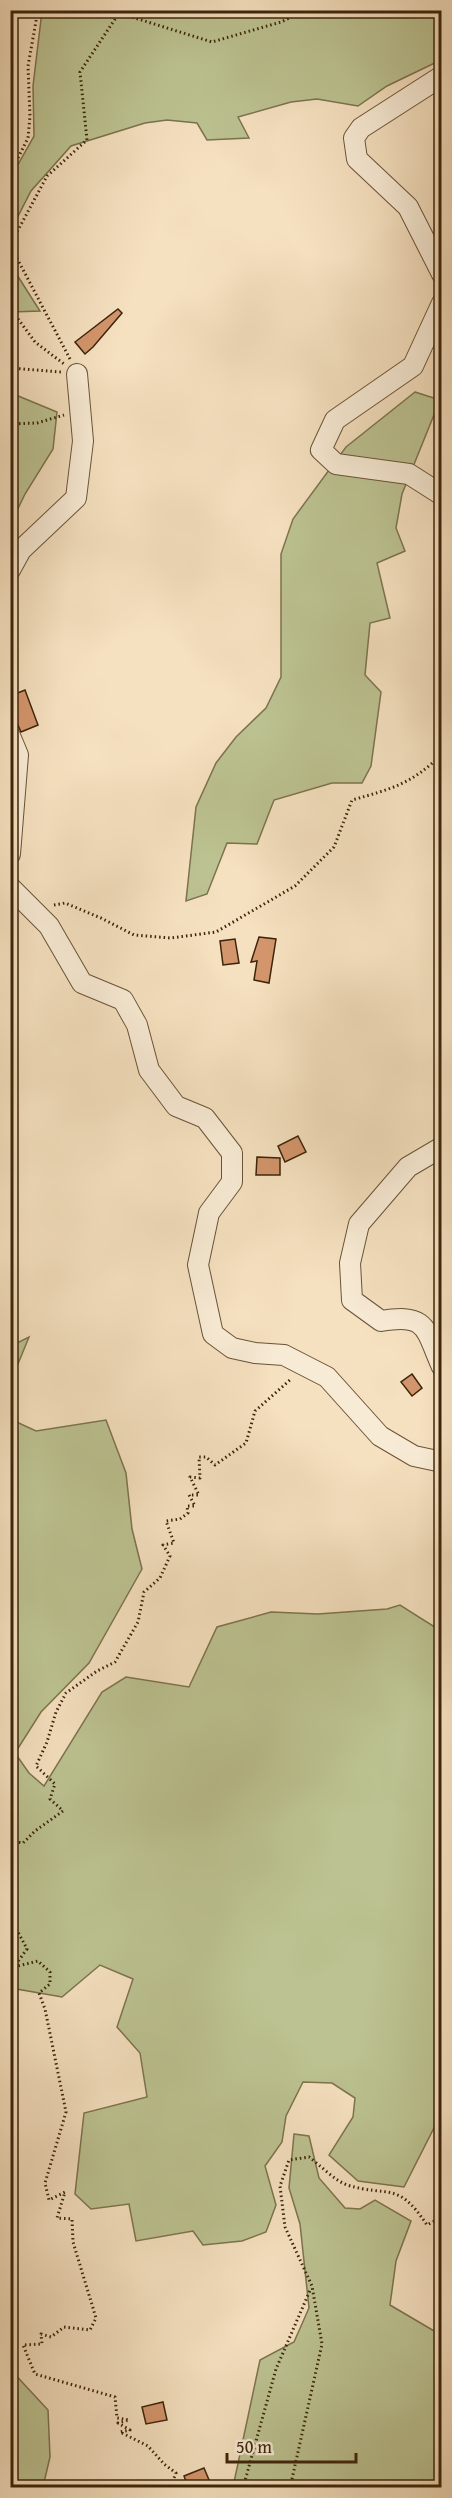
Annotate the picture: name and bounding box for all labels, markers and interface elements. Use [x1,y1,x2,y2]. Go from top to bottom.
scale bar [227,2426,356,2464]
text: 50 m [236,2433,272,2460]

